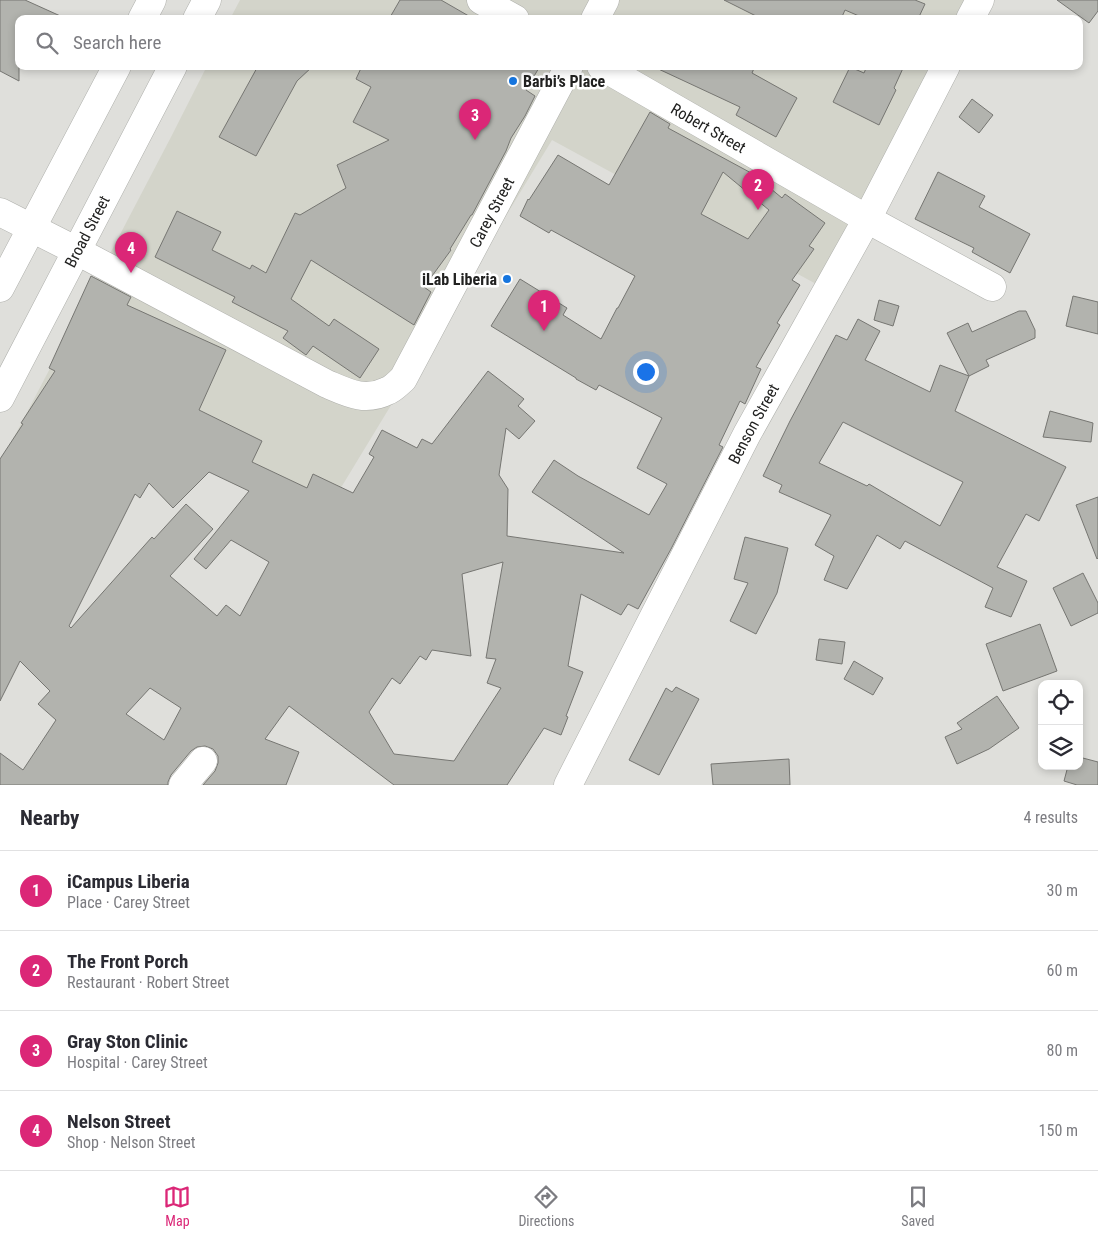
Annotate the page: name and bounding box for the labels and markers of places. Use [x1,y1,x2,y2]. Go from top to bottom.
place label: Barbi’s Place [523,72,606,91]
marker: Barbi’s Place [507,75,519,87]
pin: 3 [459,99,491,140]
pin: 2 [742,169,774,210]
pin: 4 [115,232,147,273]
place label: iLab Liberia [422,270,497,289]
marker: iLab Liberia [501,273,513,285]
pin: 1 [528,290,560,331]

